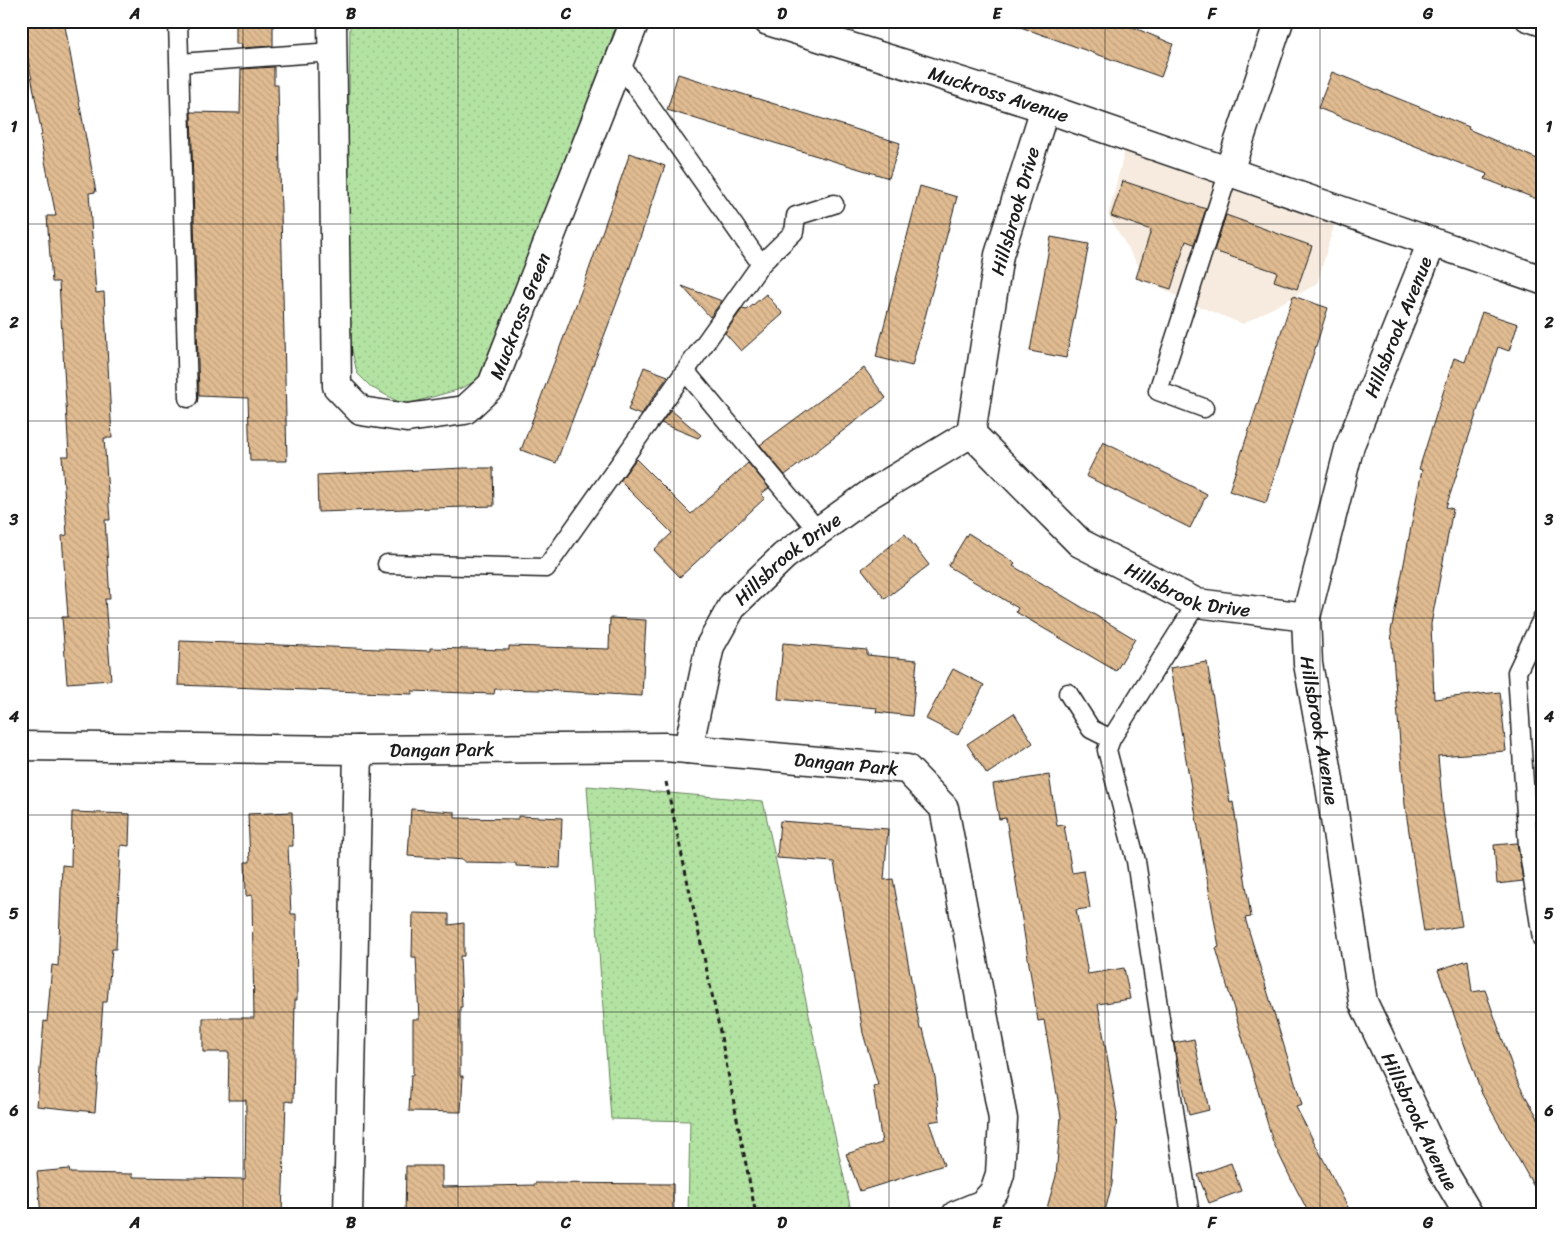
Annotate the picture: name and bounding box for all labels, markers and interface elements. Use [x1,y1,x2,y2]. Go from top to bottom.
text: A [129,0,140,28]
text: B [346,0,357,28]
text: C [560,0,572,28]
text: D [777,0,787,28]
text: E [993,0,1003,28]
text: F [1207,0,1218,28]
text: G [1422,0,1434,28]
street label: Muckross Avenue [924,56,1074,132]
text: 1 [11,112,18,141]
text: 1 [1546,112,1553,141]
street label: Hillsbrook Drive [981,142,1049,279]
street label: Muckross Green [479,247,559,384]
street label: Hillsbrook Avenue [1355,251,1441,403]
text: 2 [8,308,19,337]
text: 2 [1543,308,1554,337]
street label: Hillsbrook Drive [725,503,848,613]
text: 3 [9,505,19,534]
text: 3 [1544,505,1554,534]
street label: Hillsbrook Drive [1119,552,1253,626]
street label: Hillsbrook Avenue [1291,656,1349,807]
text: 4 [8,702,19,731]
text: 4 [1543,702,1554,731]
street label: Dangan Park [390,732,494,766]
street label: Dangan Park [793,742,900,785]
text: 5 [9,899,19,928]
text: 5 [1544,899,1554,928]
street label: Hillsbrook Avenue [1372,1046,1467,1197]
text: 6 [8,1096,19,1125]
text: 6 [1543,1096,1554,1125]
text: A [129,1208,140,1236]
text: B [346,1208,357,1236]
text: C [560,1208,572,1236]
text: D [777,1208,787,1236]
text: E [993,1208,1003,1236]
text: F [1207,1208,1218,1236]
text: G [1422,1208,1434,1236]

